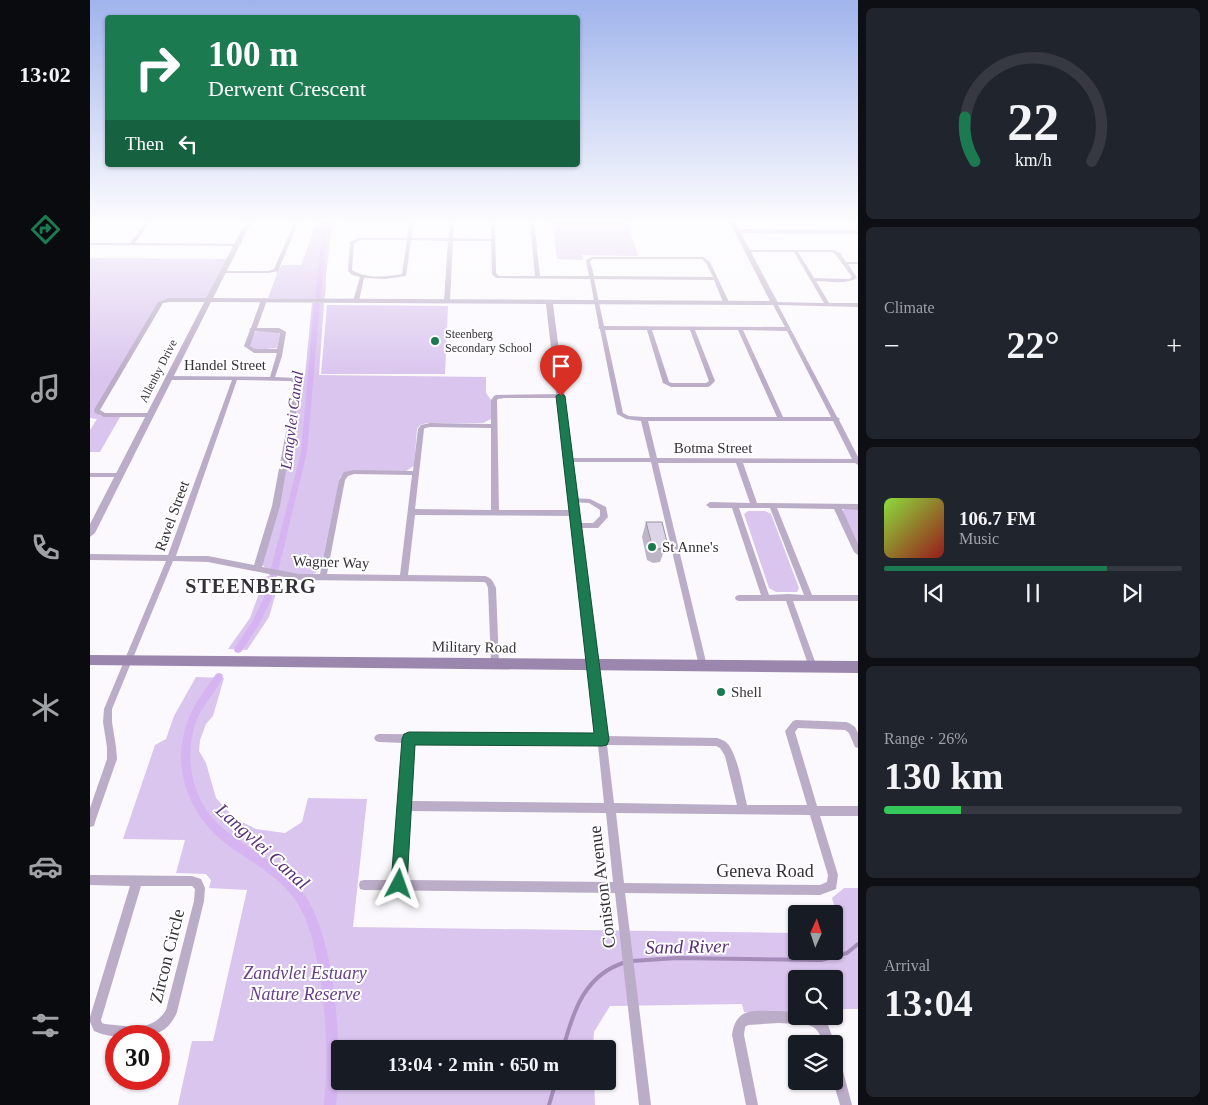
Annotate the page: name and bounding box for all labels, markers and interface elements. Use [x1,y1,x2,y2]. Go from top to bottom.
icon: right [125,35,190,100]
text: 100 m [208,35,298,74]
text: 13:02 [19,62,71,87]
text: Derwent Crescent [208,76,366,101]
text: 22 [1007,94,1059,151]
icon: left [174,130,202,158]
text: Then [125,133,164,154]
text: km/h [1015,150,1051,170]
icon: directions [28,212,63,247]
text: Climate [884,299,935,316]
text: 22° [1006,324,1060,366]
place label: Steenberg Secondary School [445,327,533,355]
text: − [884,330,900,361]
text: + [1166,330,1182,361]
marker: Steenberg Secondary School [429,335,441,347]
street label: Allenby Drive [136,337,180,405]
pin [540,345,582,396]
icon: arrive [547,352,575,380]
street label: Handel Street [184,357,267,373]
water label: Langvlei Canal [277,369,307,471]
icon: music [28,371,63,406]
street label: Botma Street [674,440,753,456]
street label: Ravel Street [152,478,192,553]
text: 106.7 FM [959,508,1036,529]
icon: phone [28,530,63,565]
text: Music [959,530,999,547]
place label: St Anne's [662,539,719,555]
marker: St Anne's [646,541,658,553]
street label: Wagner Way [292,553,370,571]
district label: STEENBERG [185,575,317,597]
icon: previous [920,579,948,607]
icon: pause [1019,579,1047,607]
icon: next [1118,579,1146,607]
street label: Military Road [432,638,517,656]
place label: Shell [731,684,762,700]
marker: Shell [715,686,727,698]
icon: climate [28,690,63,725]
text: Range · 26% [884,730,968,747]
text: 130 km [884,755,1003,797]
water label: Langvlei Canal [211,799,313,894]
street label: Coniston Avenue [585,825,619,949]
icon: car [28,849,63,884]
position arrow [372,857,424,909]
street label: Geneva Road [716,861,814,881]
north arrow [788,905,842,960]
map controls [788,905,843,1090]
street label: Zircon Circle [146,907,188,1005]
water label: Sand River [645,935,730,958]
text: Arrival [884,957,930,974]
park label: Zandvlei Estuary Nature Reserve [243,963,367,1004]
button: search [788,970,843,1025]
text: 13:04 [884,982,973,1024]
icon: filters [28,1008,63,1043]
speed limit sign: 30 [105,1025,170,1090]
button: layers [788,1035,843,1090]
text: 13:04 · 2 min · 650 m [388,1054,559,1075]

